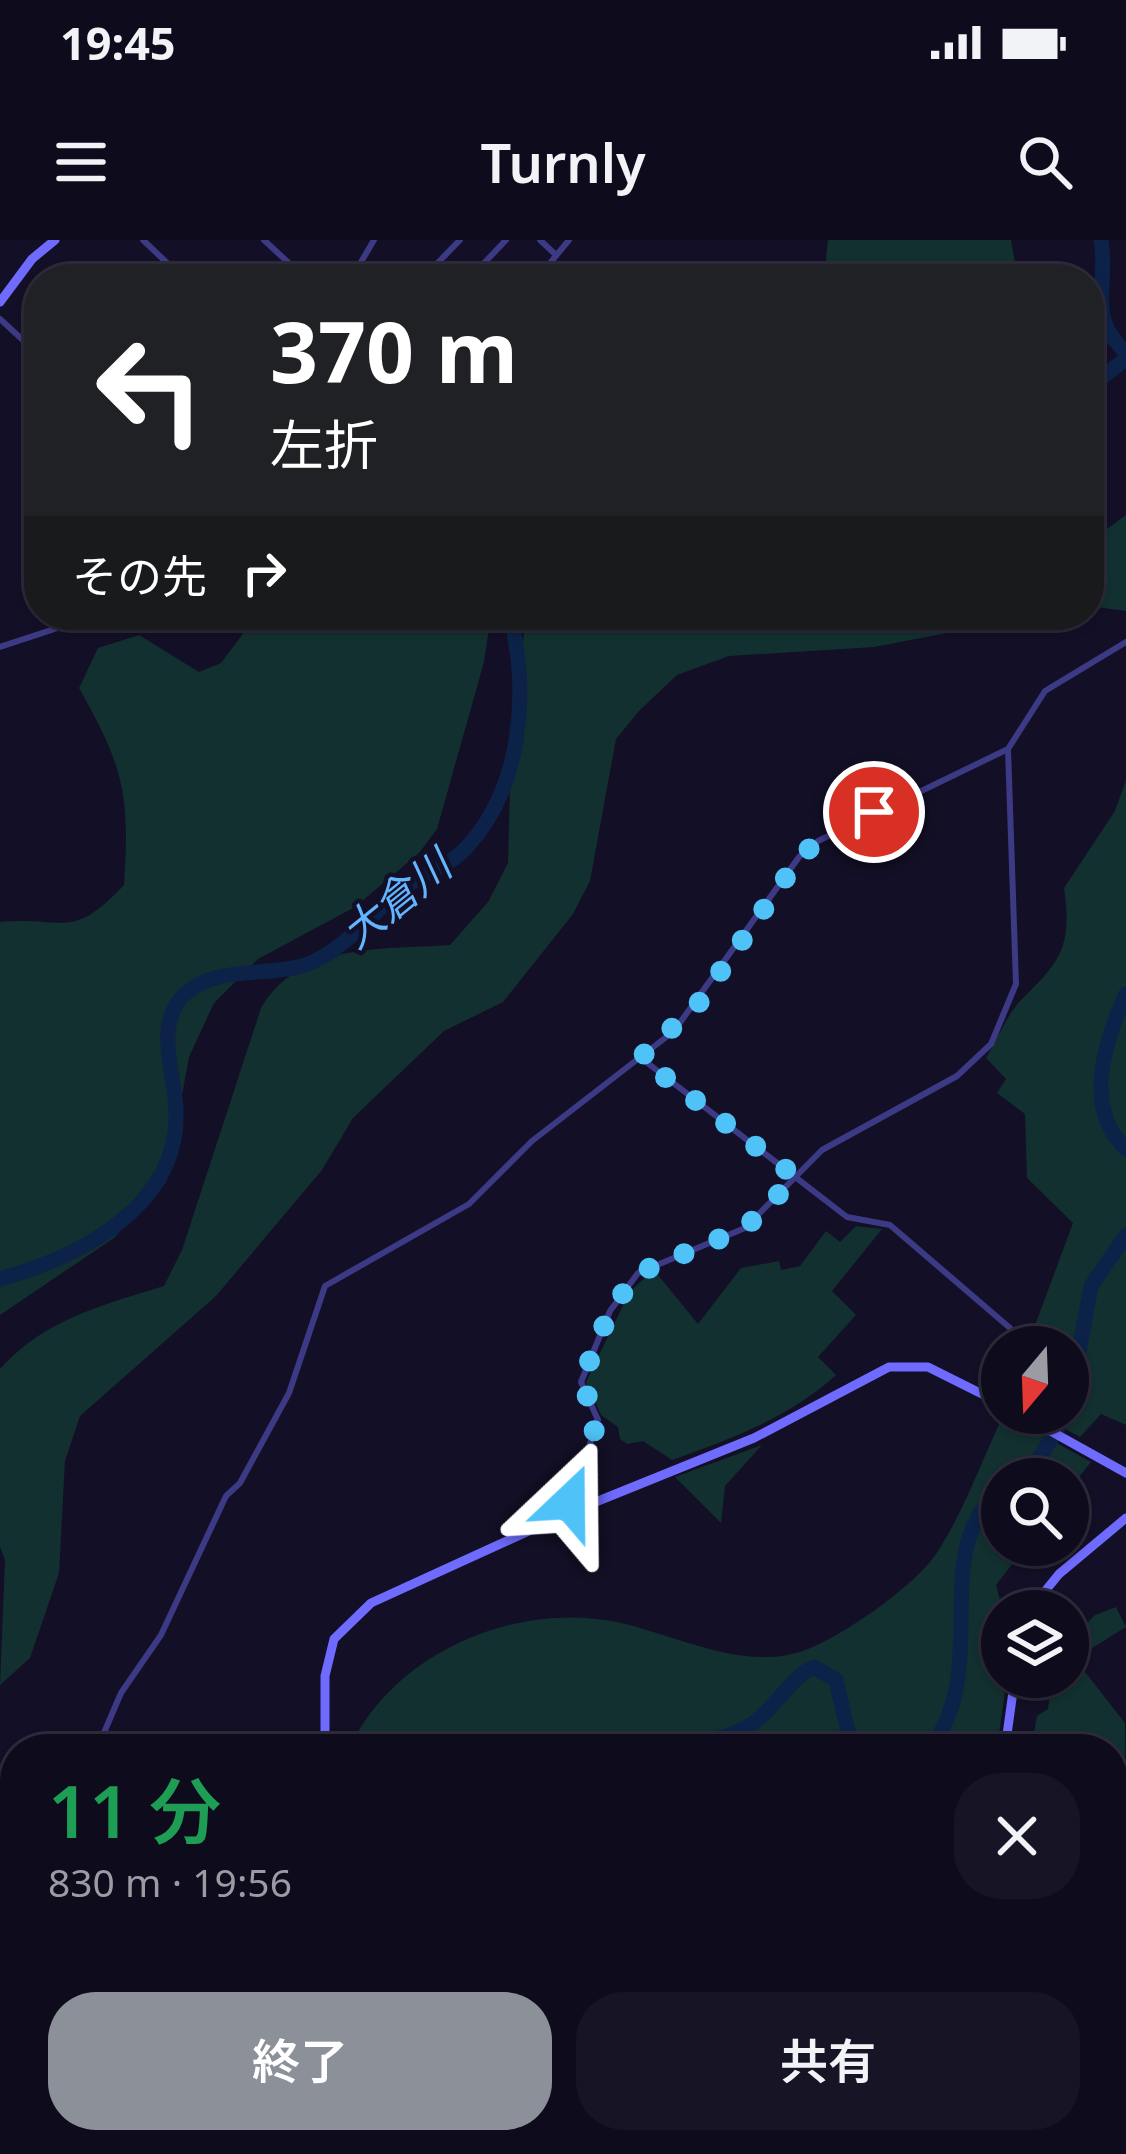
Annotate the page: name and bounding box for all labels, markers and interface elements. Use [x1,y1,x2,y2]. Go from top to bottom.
text: 19:45 [60,12,176,73]
text: Turnly [480,125,646,199]
icon: menu [48,129,114,195]
icon: search [1012,129,1078,195]
text: 370 m [270,293,518,408]
icon: left [72,312,228,468]
text: 左折 [270,407,378,481]
icon: right [231,540,297,606]
text: その先 [72,545,207,606]
pin [823,761,925,863]
icon: arrive [841,779,907,845]
water label: 大倉川 [328,834,465,960]
north arrow [981,1326,1089,1434]
map controls [981,1326,1089,1698]
position arrow [506,1439,632,1565]
button: search [981,1458,1089,1566]
button: layers [981,1590,1089,1698]
text: 11 分 [48,1761,221,1859]
button: close [954,1773,1080,1899]
text: 830 m · 19:56 [48,1855,292,1908]
button: 終了 [48,1992,552,2130]
button: 共有 [576,1992,1080,2130]

